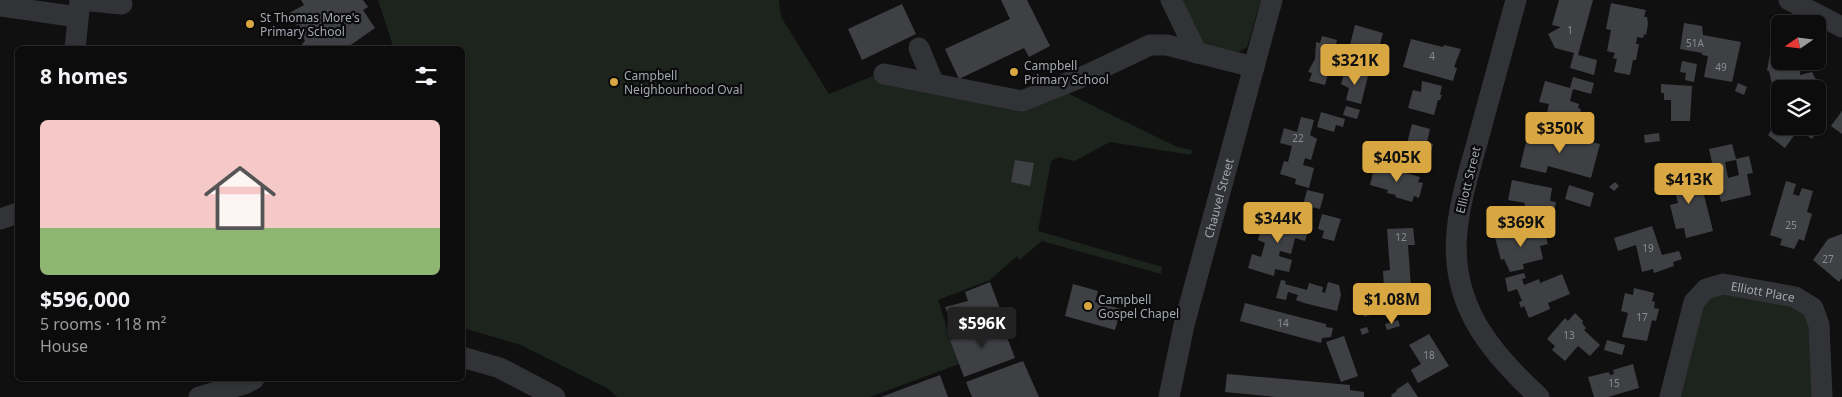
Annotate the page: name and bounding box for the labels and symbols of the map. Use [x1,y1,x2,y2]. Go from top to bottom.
place label: St Thomas More's Primary School [260,9,360,40]
north arrow [1771,15,1826,70]
marker: St Thomas More's Primary School [244,18,256,30]
house number: 1 [1567,23,1573,37]
house number: 51A [1686,36,1705,50]
pin: $321K [1320,44,1390,86]
house number: 4 [1429,49,1435,63]
place label: Campbell Primary School [1024,57,1109,88]
house number: 49 [1715,60,1727,74]
marker: Campbell Primary School [1008,66,1020,78]
place label: Campbell Neighbourhood Oval [624,67,743,98]
marker: Campbell Neighbourhood Oval [608,76,620,88]
pin: $350K [1525,112,1595,154]
house number: 22 [1292,131,1304,145]
pin: $405K [1362,140,1432,183]
street label: Elliott Street [1451,144,1485,215]
street label: Chauvel Street [1199,156,1237,240]
pin: $413K [1654,162,1724,205]
pin: $344K [1243,202,1313,244]
pin: $369K [1486,206,1556,248]
house number: 25 [1785,218,1797,232]
house number: 12 [1395,230,1407,244]
house number: 19 [1642,241,1654,255]
house number: 27 [1822,252,1834,266]
street label: Elliott Place [1730,277,1797,305]
pin: $1.08M [1351,282,1433,325]
place label: Campbell Gospel Chapel [1098,291,1179,322]
marker: Campbell Gospel Chapel [1082,300,1094,312]
pin: $596K [947,306,1017,349]
house number: 17 [1636,310,1648,324]
house number: 14 [1277,316,1289,330]
house number: 13 [1563,328,1575,342]
house number: 18 [1423,348,1435,362]
house number: 15 [1608,376,1620,390]

